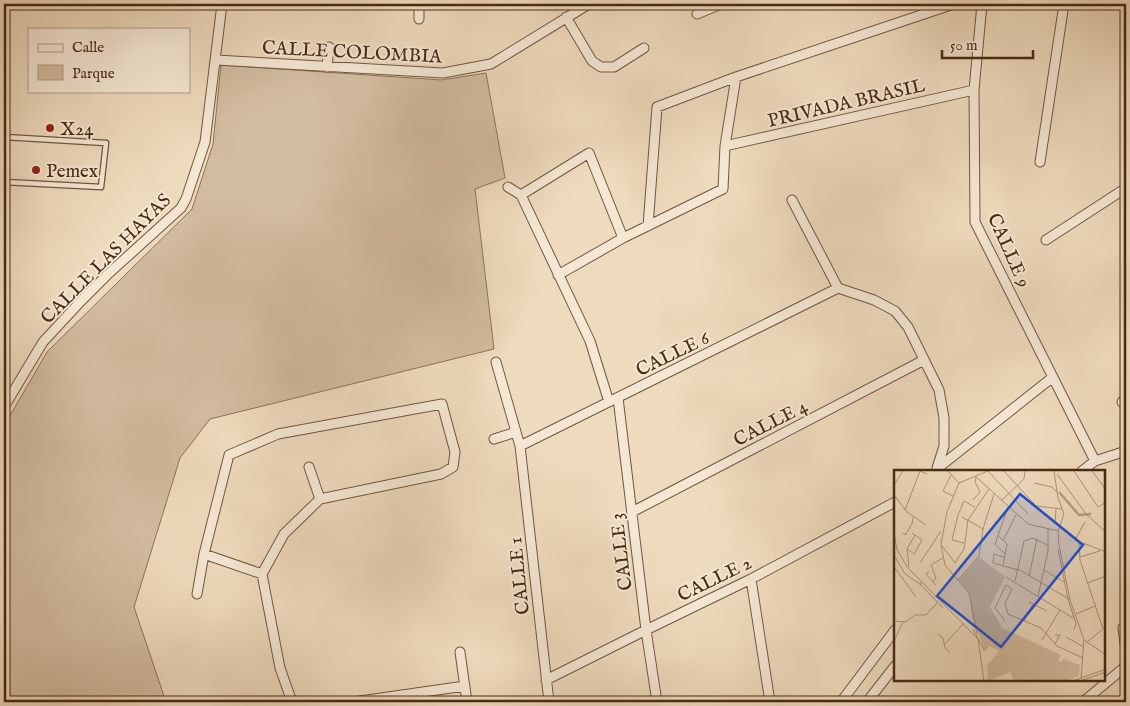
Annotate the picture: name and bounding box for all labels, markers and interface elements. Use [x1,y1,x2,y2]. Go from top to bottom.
legend [28,28,190,92]
scale bar [942,28,1034,60]
street label: CALLE COLOMBIA [261,36,444,70]
text: 50 m [950,36,978,55]
text: Calle [72,38,104,57]
text: Parque [72,64,115,83]
street label: PRIVADA BRASIL [765,74,928,134]
place label: X24 [60,118,94,142]
marker: X24 [44,122,56,134]
place label: Pemex [46,160,98,184]
marker: Pemex [30,164,42,176]
street label: CALLE LAS HAYAS [36,189,177,330]
street label: CALLE 9 [981,210,1035,292]
street label: CALLE 6 [632,326,714,383]
street label: CALLE 4 [730,395,813,453]
inset map [894,470,1105,681]
street label: CALLE 3 [605,512,639,592]
street label: CALLE 1 [504,536,536,616]
street label: CALLE 2 [674,552,756,608]

